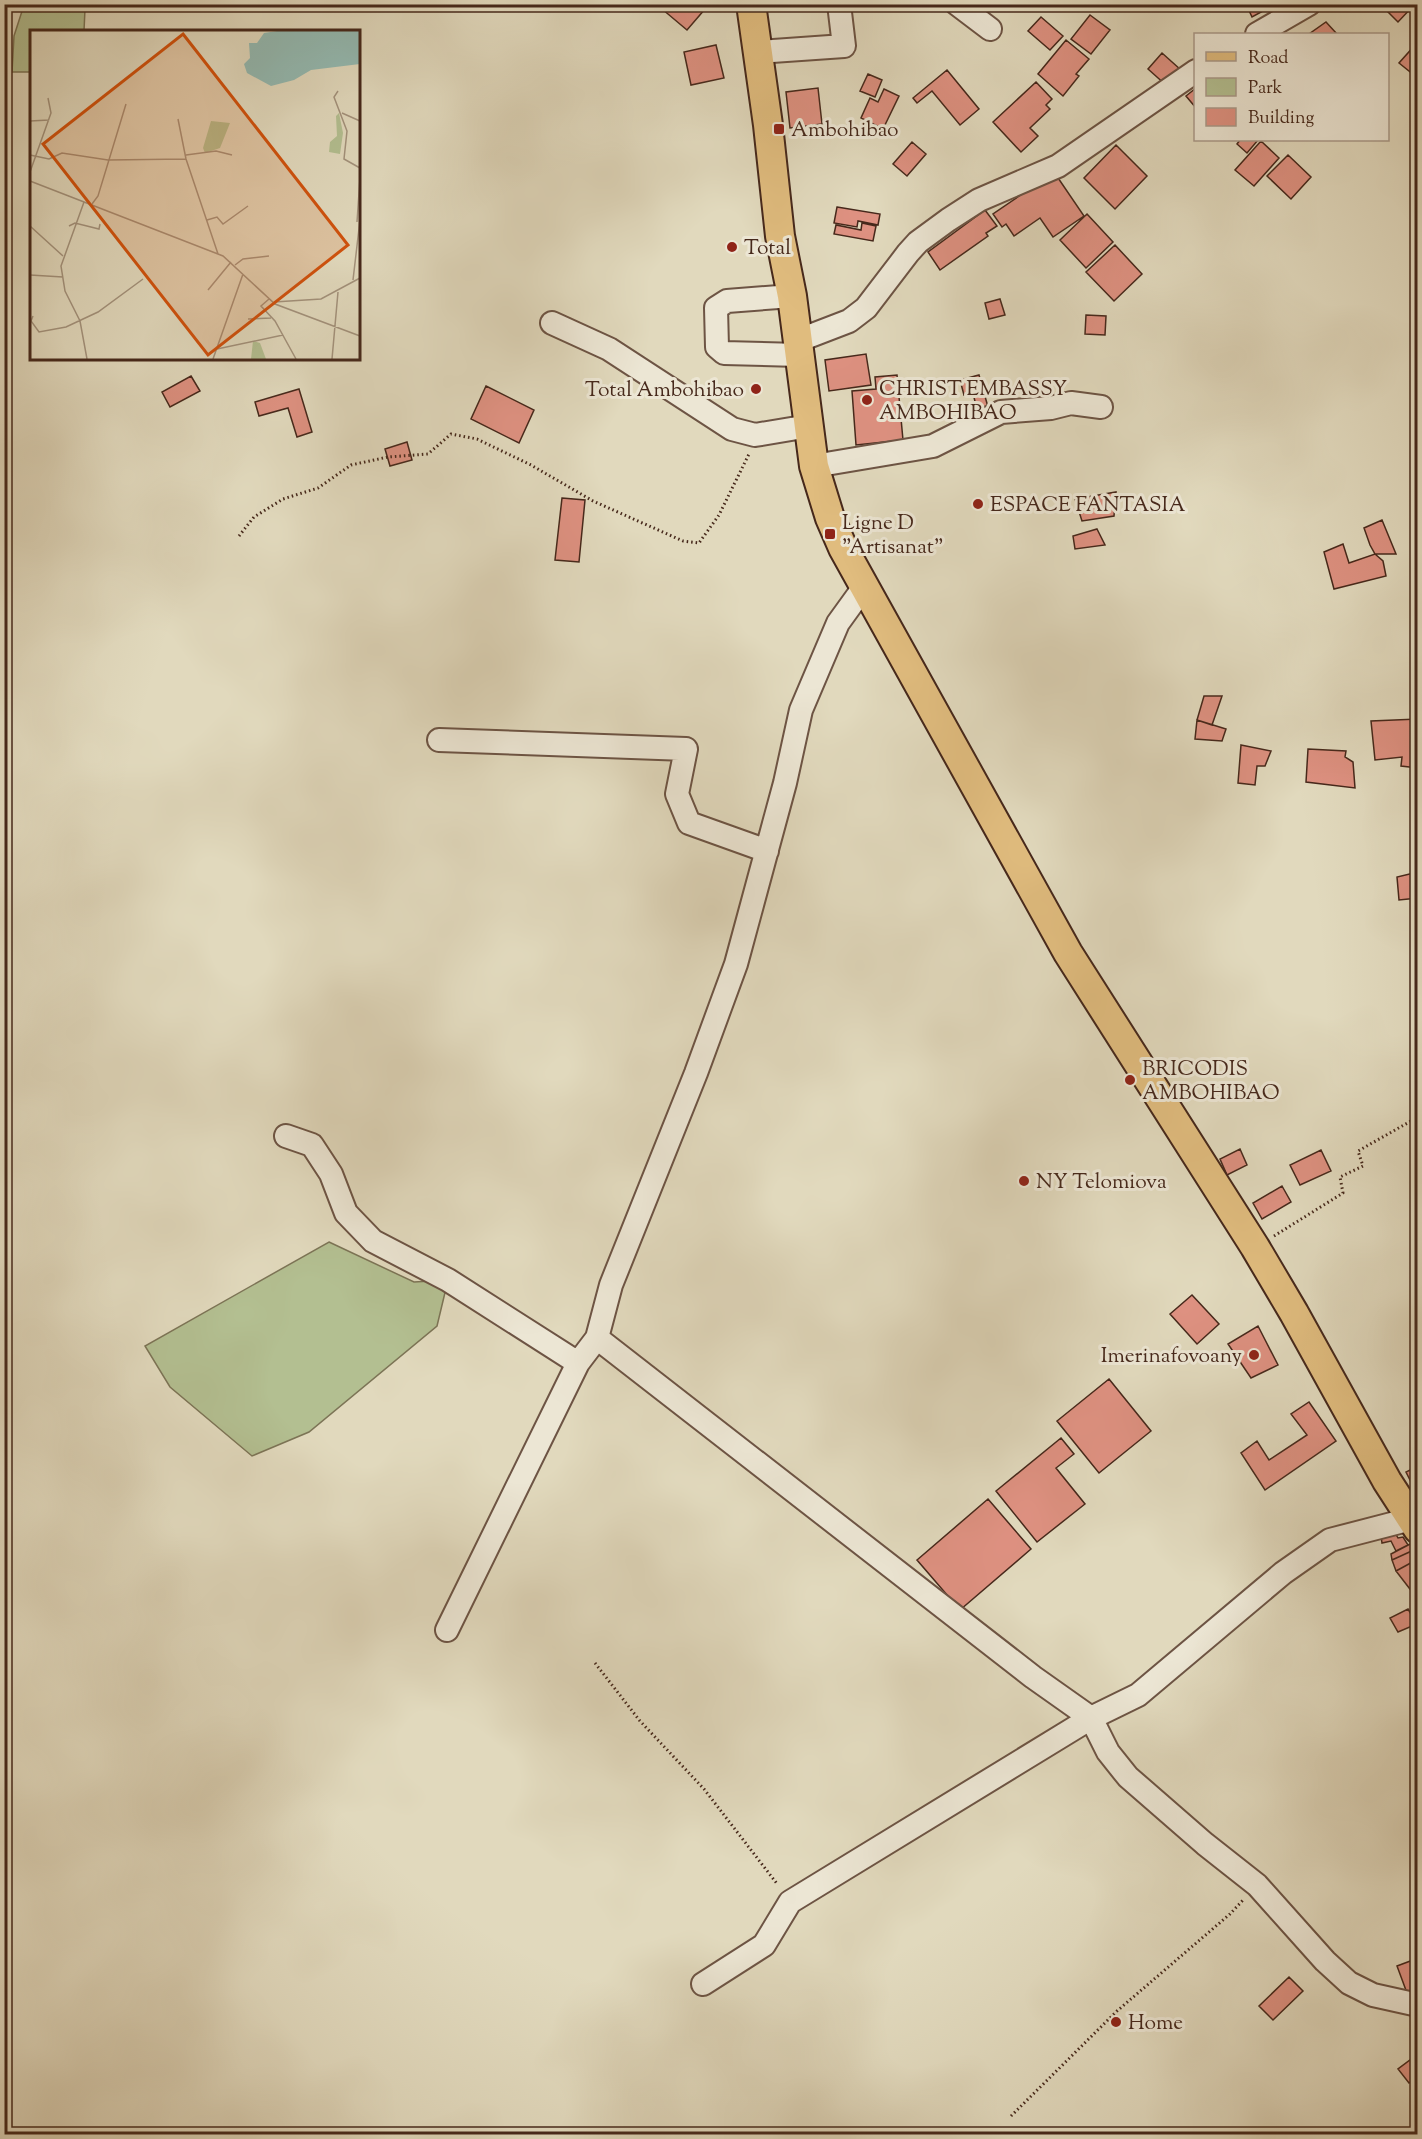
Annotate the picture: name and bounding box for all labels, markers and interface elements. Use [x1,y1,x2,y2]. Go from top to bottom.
inset map [30,30,360,360]
legend [1194,33,1389,141]
text: Road [1248,46,1288,72]
text: Park [1248,76,1283,102]
text: Building [1248,106,1314,132]
place label: Ambohibao [791,116,899,146]
marker: Ambohibao [772,122,786,136]
place label: Total [744,234,791,264]
marker: Total [725,240,739,254]
place label: CHRIST EMBASSY AMBOHIBAO [879,375,1067,429]
place label: Total Ambohibao [585,376,744,406]
marker: Total Ambohibao [749,382,763,396]
marker: CHRIST EMBASSY AMBOHIBAO [860,393,874,407]
place label: ESPACE FANTASIA [990,491,1186,521]
marker: ESPACE FANTASIA [971,497,985,511]
place label: Ligne D "Artisanat" [842,509,944,563]
marker: Ligne D "Artisanat" [823,527,837,541]
place label: BRICODIS AMBOHIBAO [1142,1055,1280,1109]
marker: BRICODIS AMBOHIBAO [1123,1073,1137,1087]
place label: NY Telomiova [1036,1168,1167,1198]
marker: NY Telomiova [1017,1174,1031,1188]
place label: Imerinafovoany [1101,1342,1243,1372]
marker: Imerinafovoany [1247,1348,1261,1362]
place label: Home [1128,2009,1183,2039]
marker: Home [1109,2015,1123,2029]

